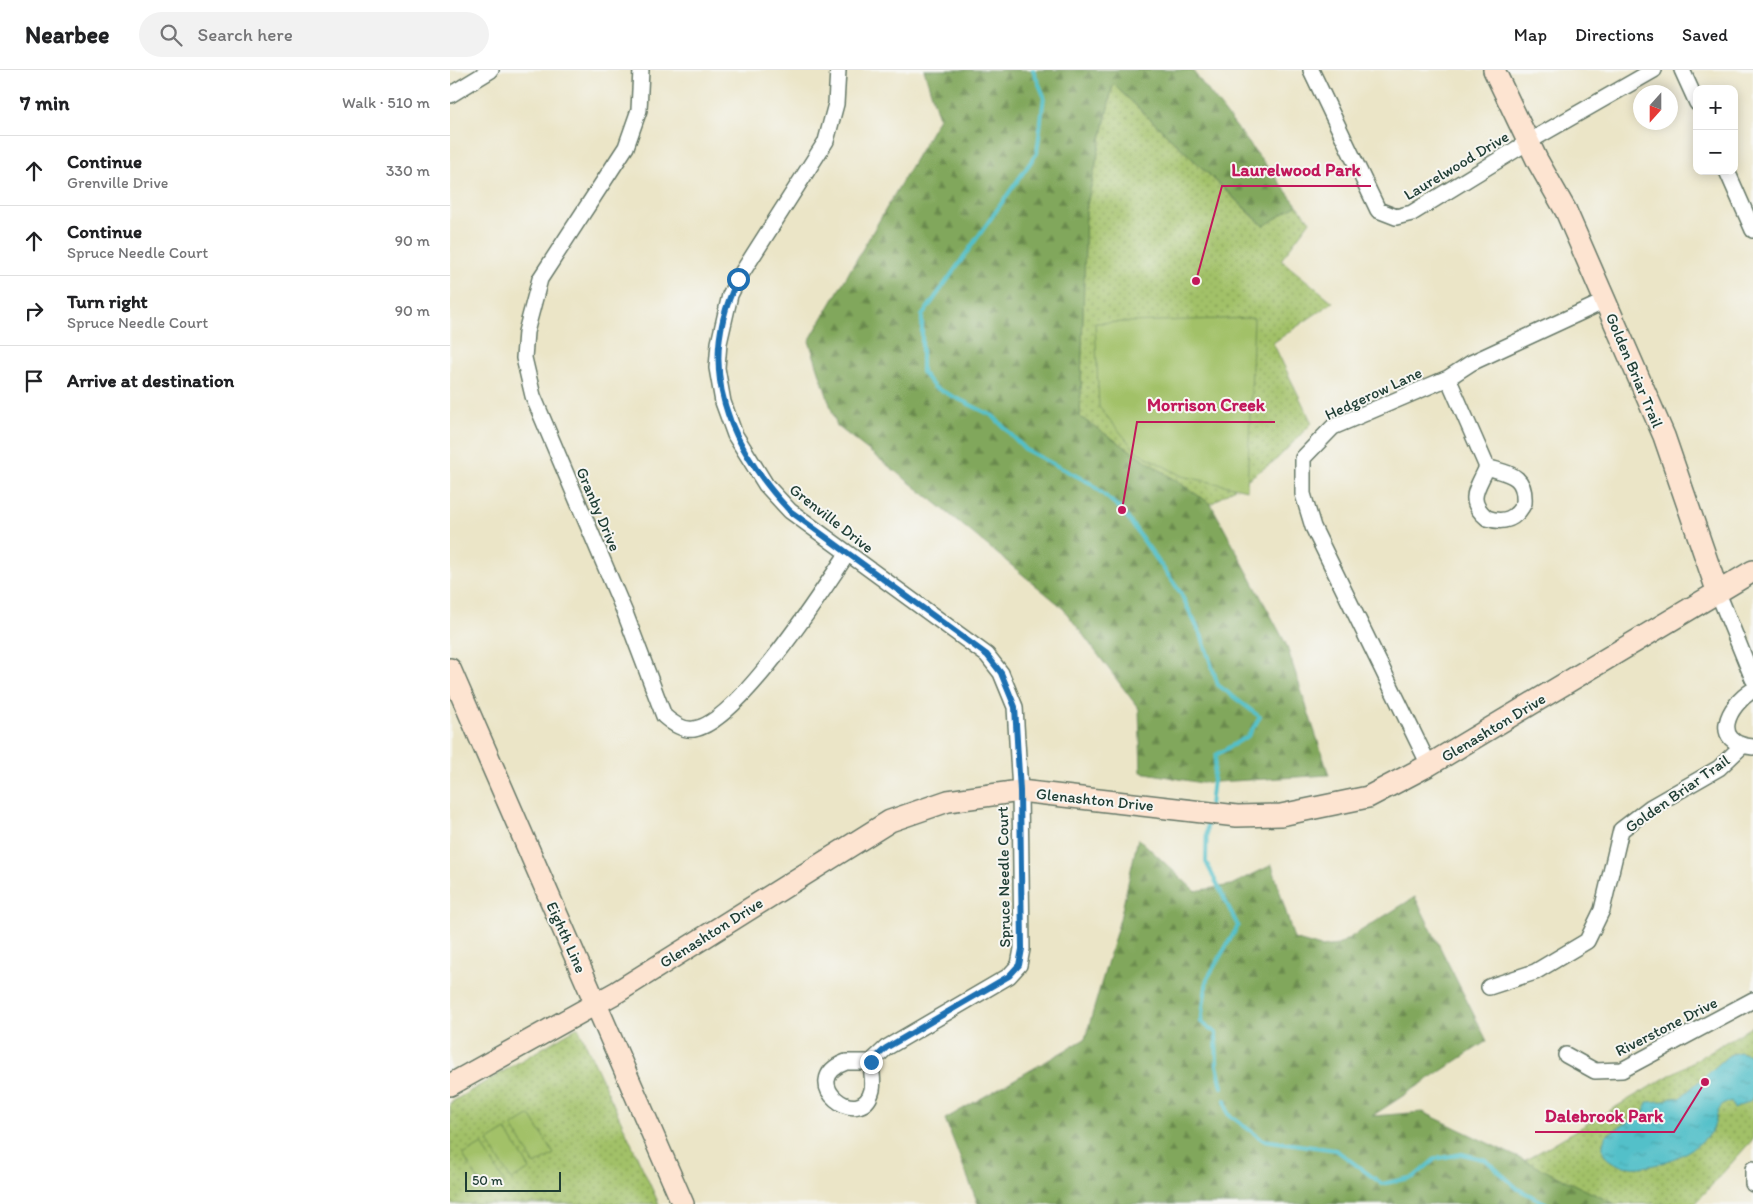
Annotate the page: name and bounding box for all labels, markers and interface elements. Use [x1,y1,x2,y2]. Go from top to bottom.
search box [139,12,489,57]
text: Nearbee [25,20,109,49]
icon: search [157,21,185,49]
text: Search here [197,23,293,46]
text: Map [1514,24,1547,46]
text: Directions [1575,24,1654,46]
text: Saved [1682,24,1728,46]
north arrow [1633,85,1678,130]
map controls [1693,85,1738,175]
button: + [1693,85,1738,130]
text: 7 min [20,90,69,115]
text: Walk · 510 m [342,93,430,112]
street label: Laurelwood Drive [1400,127,1512,204]
button: − [1693,130,1738,175]
text: Continue [67,150,142,173]
callout: Laurelwood Park [1222,153,1371,186]
icon: ahead [20,157,48,185]
text: Laurelwood Park [1231,159,1361,181]
text: 330 m [386,161,430,180]
text: Grenville Drive [67,173,168,192]
text: Continue [67,220,142,243]
icon: ahead [20,227,48,255]
text: 90 m [395,231,430,250]
text: Spruce Needle Court [67,243,208,262]
route start [727,268,750,291]
text: Turn right [67,290,148,313]
icon: right [20,297,48,325]
text: 90 m [395,301,430,320]
street label: Golden Briar Trail [1602,310,1668,431]
text: Spruce Needle Court [67,313,208,332]
street label: Hedgerow Lane [1322,363,1425,424]
icon: arrive [20,367,48,395]
text: Arrive at destination [67,369,234,392]
callout: Morrison Creek [1137,389,1275,422]
text: Morrison Creek [1147,394,1266,416]
street label: Granby Drive [572,464,625,554]
street label: Grenville Drive [786,480,878,557]
street label: Glenashton Drive [1438,689,1549,766]
street label: Golden Briar Trail [1621,750,1734,836]
street label: Glenashton Drive [1035,784,1155,815]
street label: Spruce Needle Court [993,806,1014,948]
street label: Glenashton Drive [656,893,766,972]
street label: Eighth Line [542,899,591,976]
street label: Riverstone Drive [1612,992,1721,1060]
route end [860,1051,883,1074]
callout: Dalebrook Park [1535,1099,1674,1132]
text: Dalebrook Park [1545,1105,1664,1127]
scale bar [465,1169,561,1192]
text: 50 m [472,1172,503,1189]

